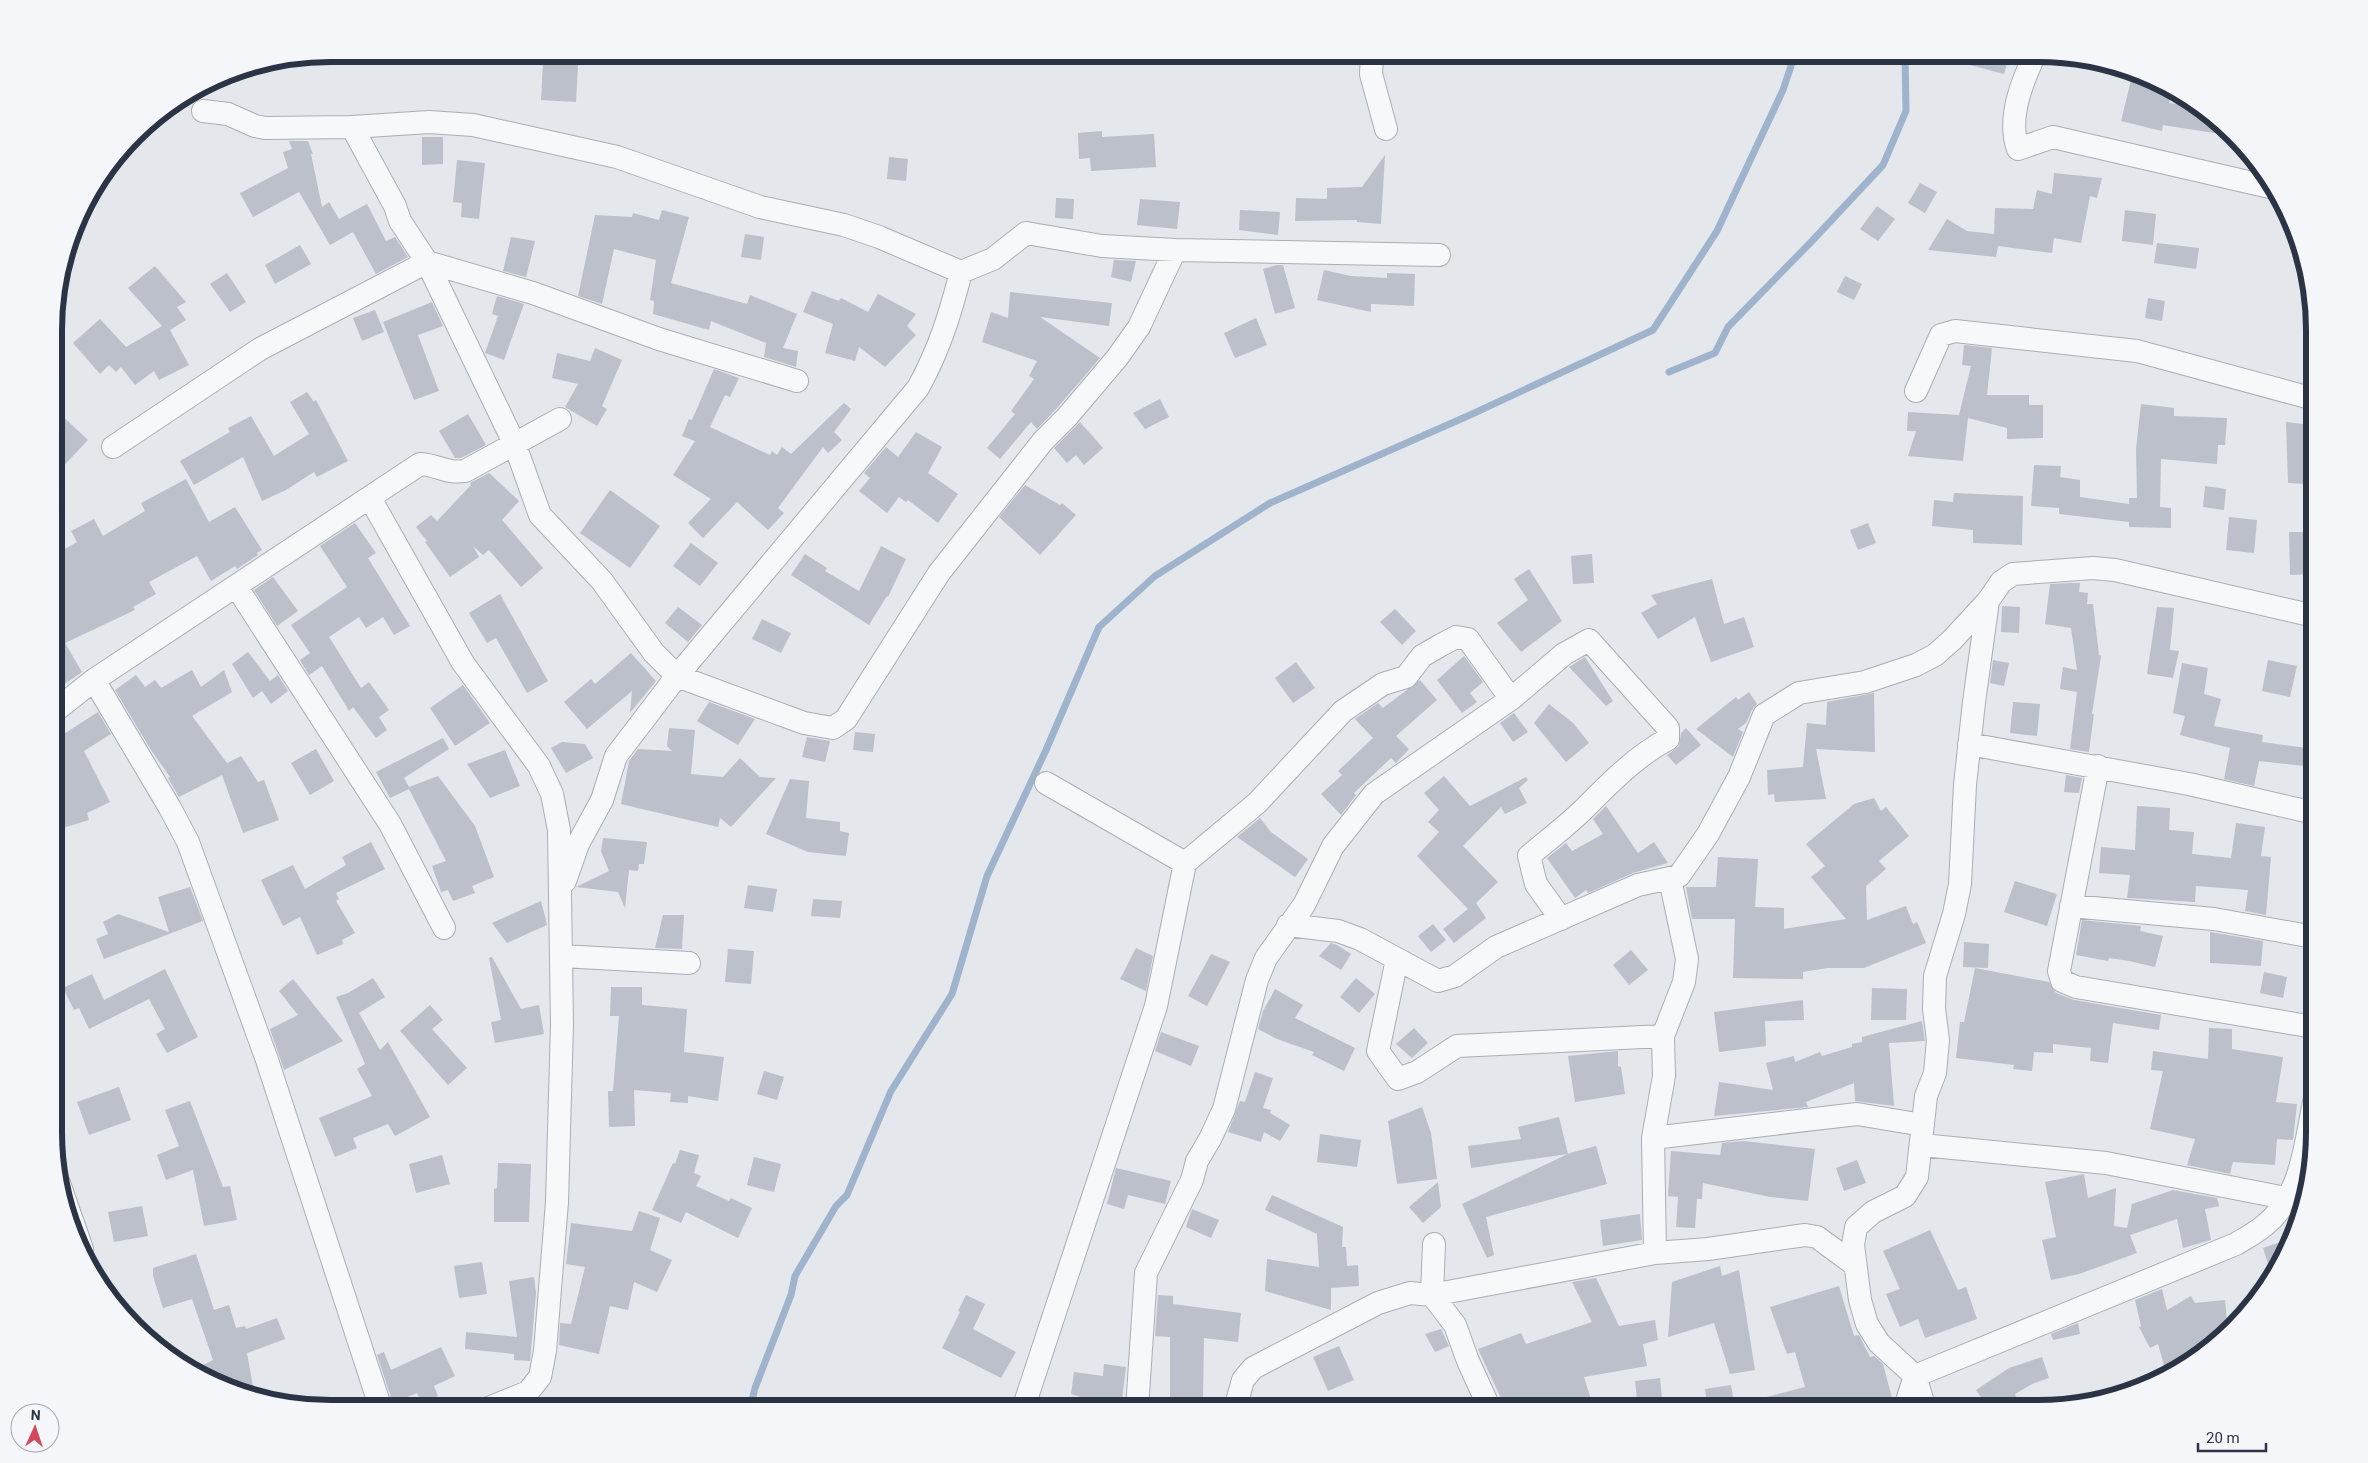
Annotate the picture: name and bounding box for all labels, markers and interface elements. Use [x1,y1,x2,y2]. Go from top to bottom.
north arrow [10,1403,60,1453]
text: N [30,1407,41,1423]
scale bar [2198,1420,2266,1452]
text: 20 m [2206,1429,2240,1447]

